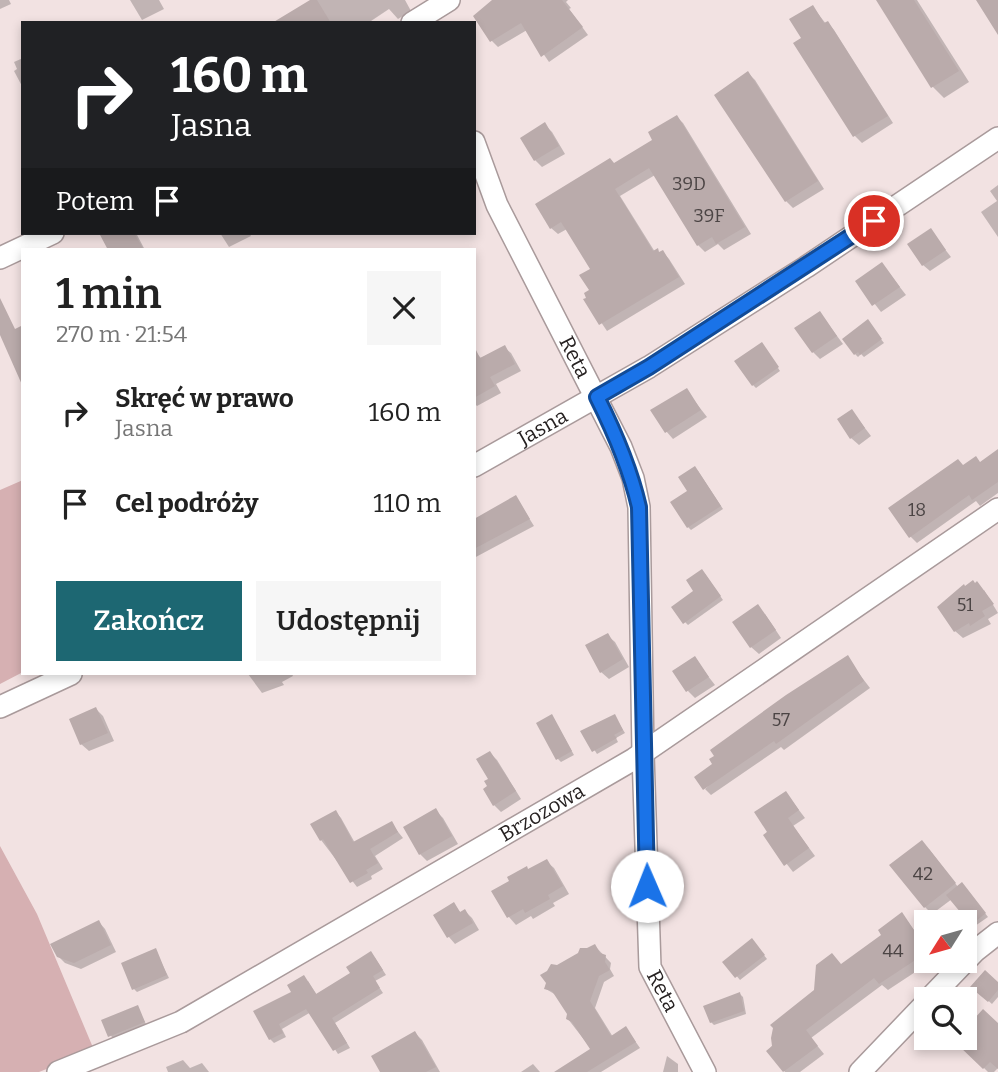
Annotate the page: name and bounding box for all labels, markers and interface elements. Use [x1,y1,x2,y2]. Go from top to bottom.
text: 160 m [171,46,308,105]
icon: right [56,49,147,140]
text: Jasna [171,106,251,144]
house number: 39D [672,173,706,195]
icon: arrive [148,182,186,220]
text: Potem [56,186,134,217]
pin [844,191,904,251]
icon: arrive [855,202,893,240]
house number: 39F [694,205,724,227]
text: 1 min [56,269,162,319]
button: close [367,271,441,345]
text: 270 m · 21:54 [56,320,187,348]
street label: Reta [553,332,597,383]
text: Skręć w prawo [115,383,294,414]
icon: right [56,394,94,432]
text: 160 m [369,397,441,428]
street label: Jasna [512,403,573,452]
text: Jasna [115,414,173,442]
icon: arrive [56,485,94,523]
text: Cel podróży [115,488,258,519]
text: 110 m [373,488,441,519]
house number: 18 [908,499,926,521]
button: Zakończ [56,581,242,661]
button: Udostępnij [256,581,441,661]
house number: 51 [957,594,974,616]
house number: 57 [772,709,790,731]
street label: Brzozowa [495,777,590,847]
position arrow [610,849,684,923]
house number: 42 [913,863,933,885]
north arrow [914,910,976,973]
map controls [914,910,977,1050]
house number: 44 [882,940,904,962]
street label: Reta [641,966,684,1017]
button: search [914,987,977,1050]

